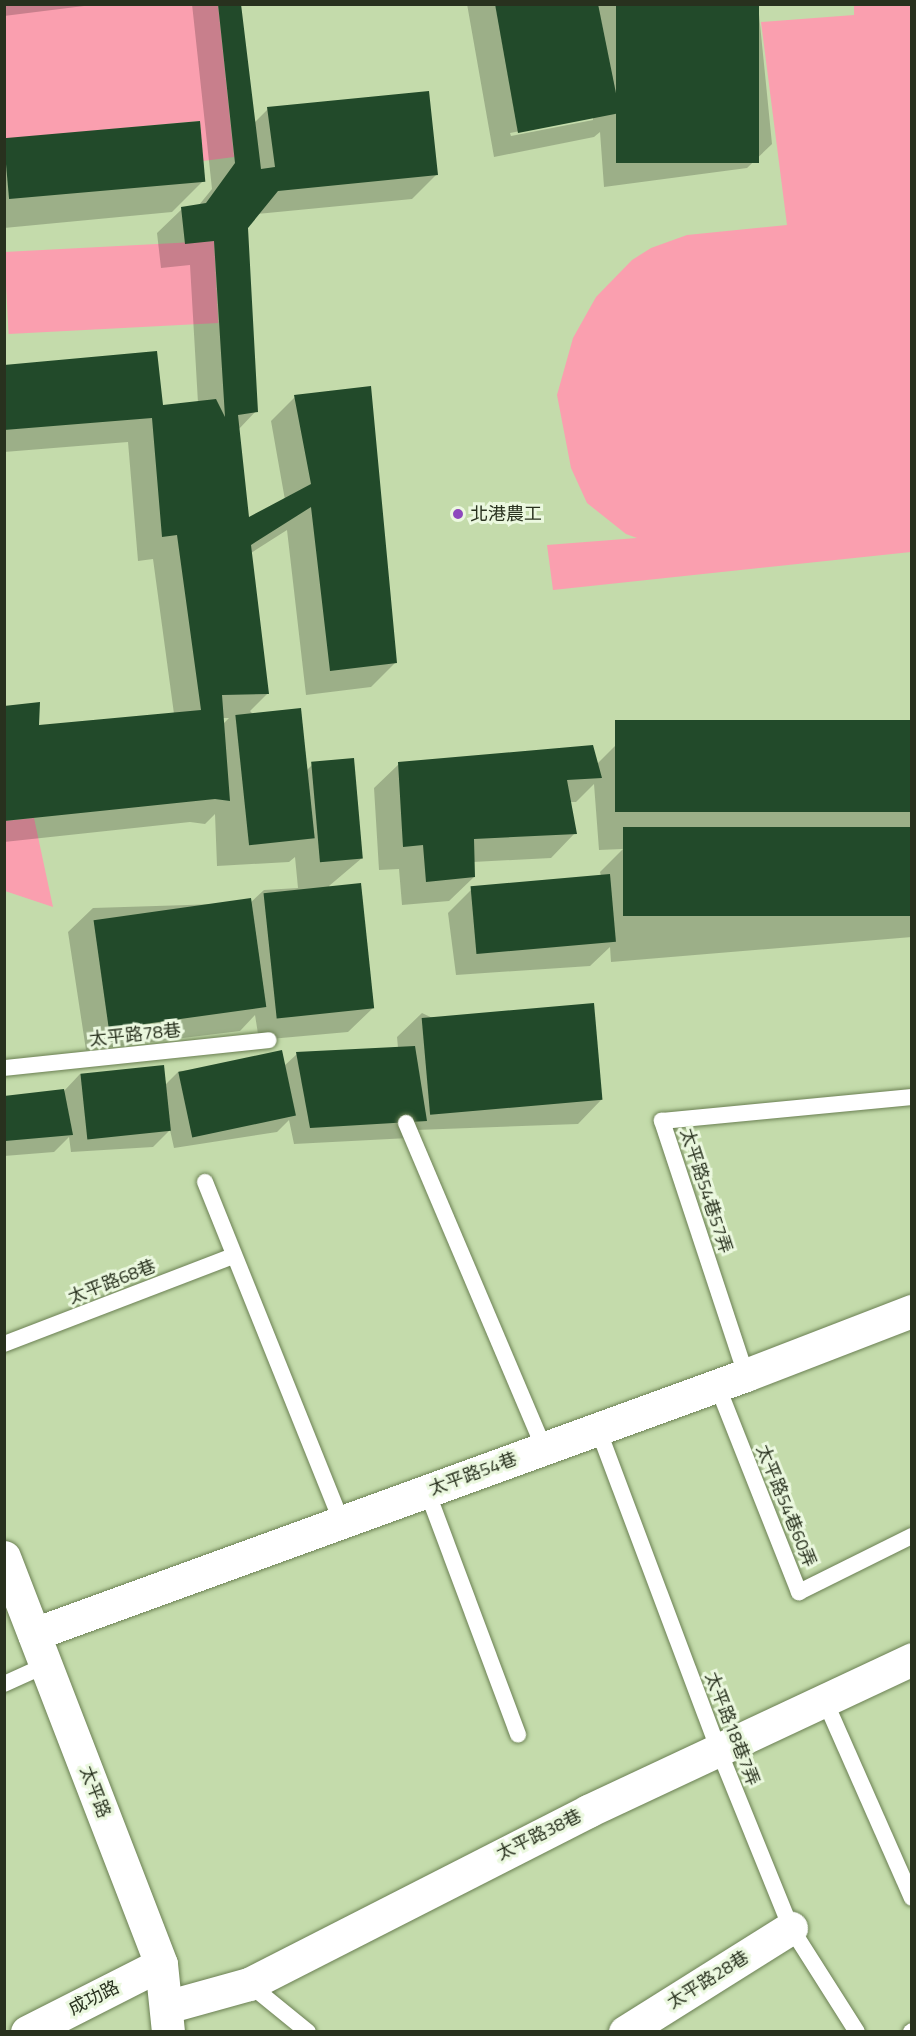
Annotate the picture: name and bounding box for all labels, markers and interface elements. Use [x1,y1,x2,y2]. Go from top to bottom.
place label: 北港農工 [470,503,542,525]
marker: 北港農工 [451,507,465,521]
street label: 太平路78巷 [88,1019,182,1051]
street label: 太平路54巷57弄 [676,1126,736,1256]
street label: 太平路68巷 [65,1255,159,1309]
street label: 太平路54巷60弄 [752,1442,820,1570]
street label: 太平路54巷 [426,1448,520,1500]
street label: 太平路18巷7弄 [700,1669,764,1789]
street label: 太平路 [75,1763,115,1821]
street label: 太平路38巷 [493,1805,585,1865]
street label: 太平路28巷 [663,1946,753,2014]
street label: 成功路 [65,1976,123,2020]

